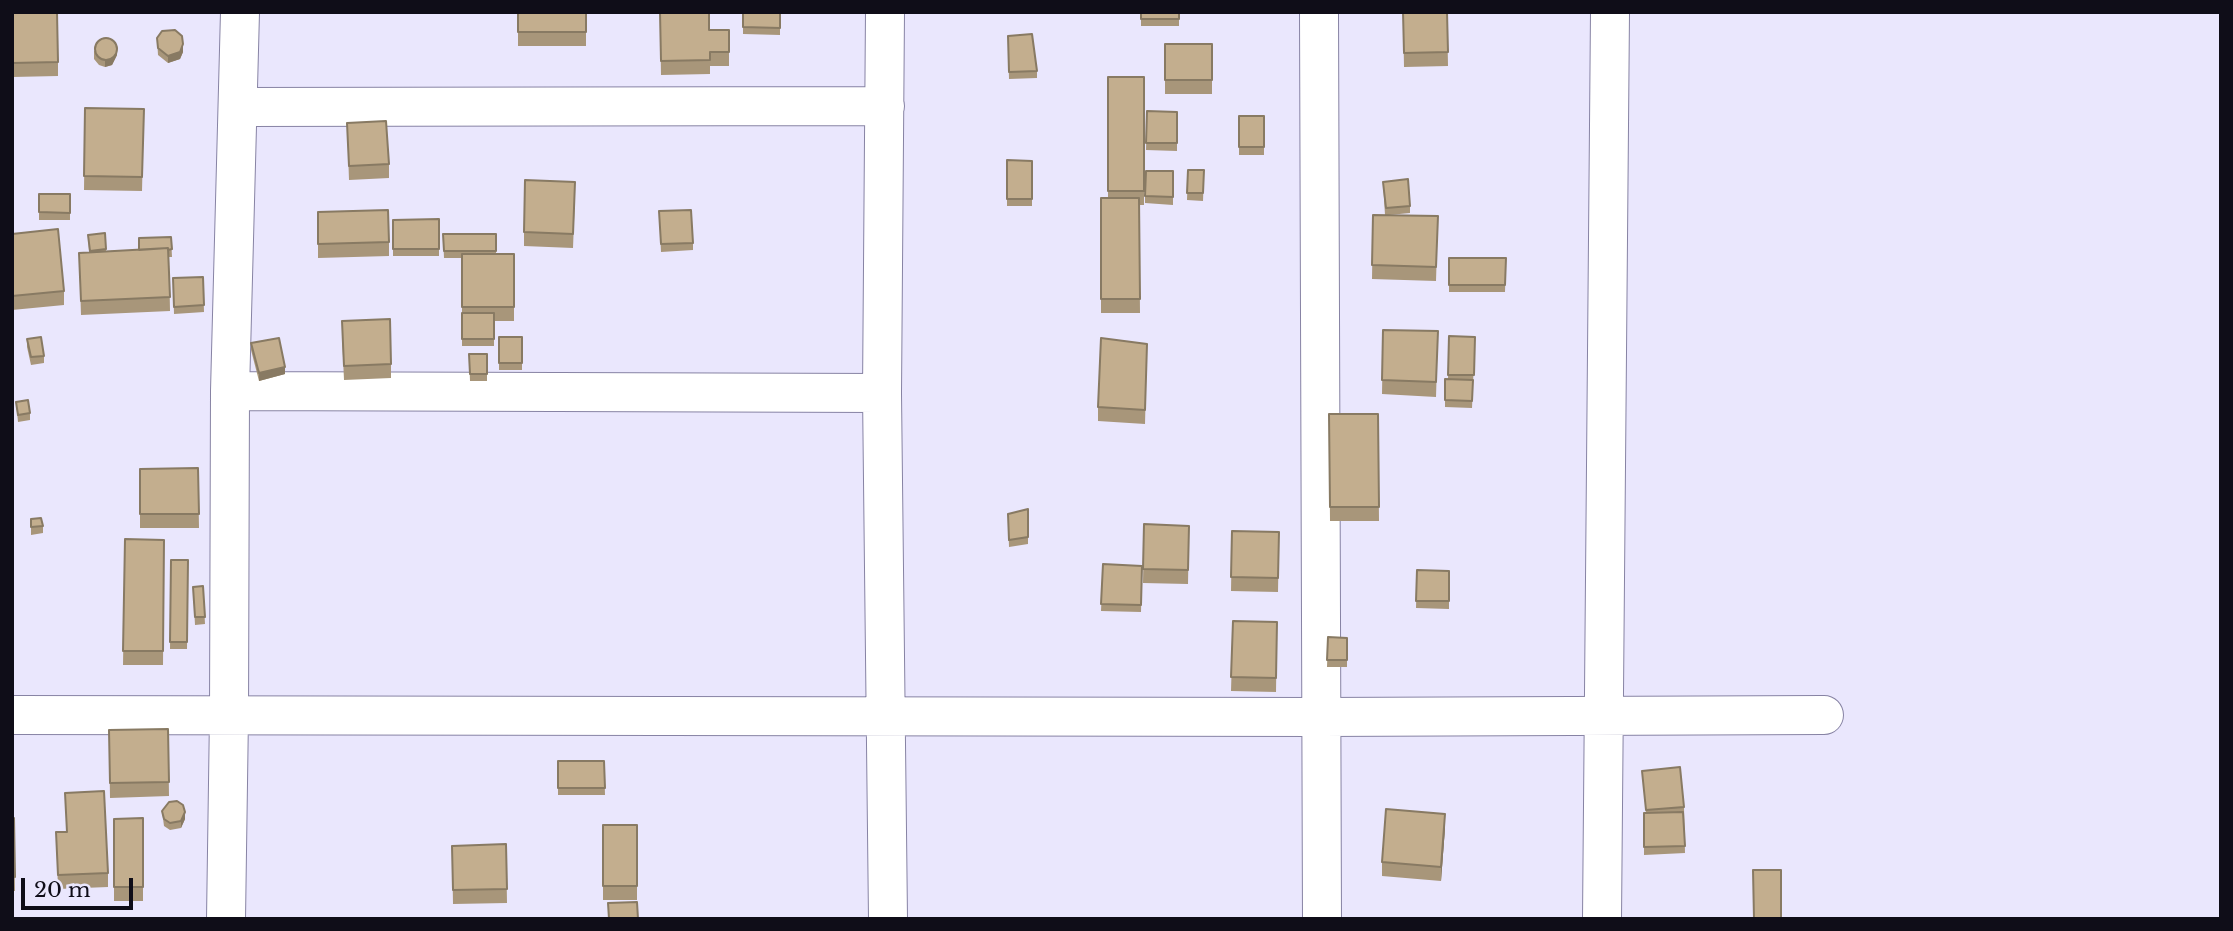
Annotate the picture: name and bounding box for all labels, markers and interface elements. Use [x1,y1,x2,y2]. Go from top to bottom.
scale bar [24,864,136,908]
text: 20 m [34,877,91,903]

